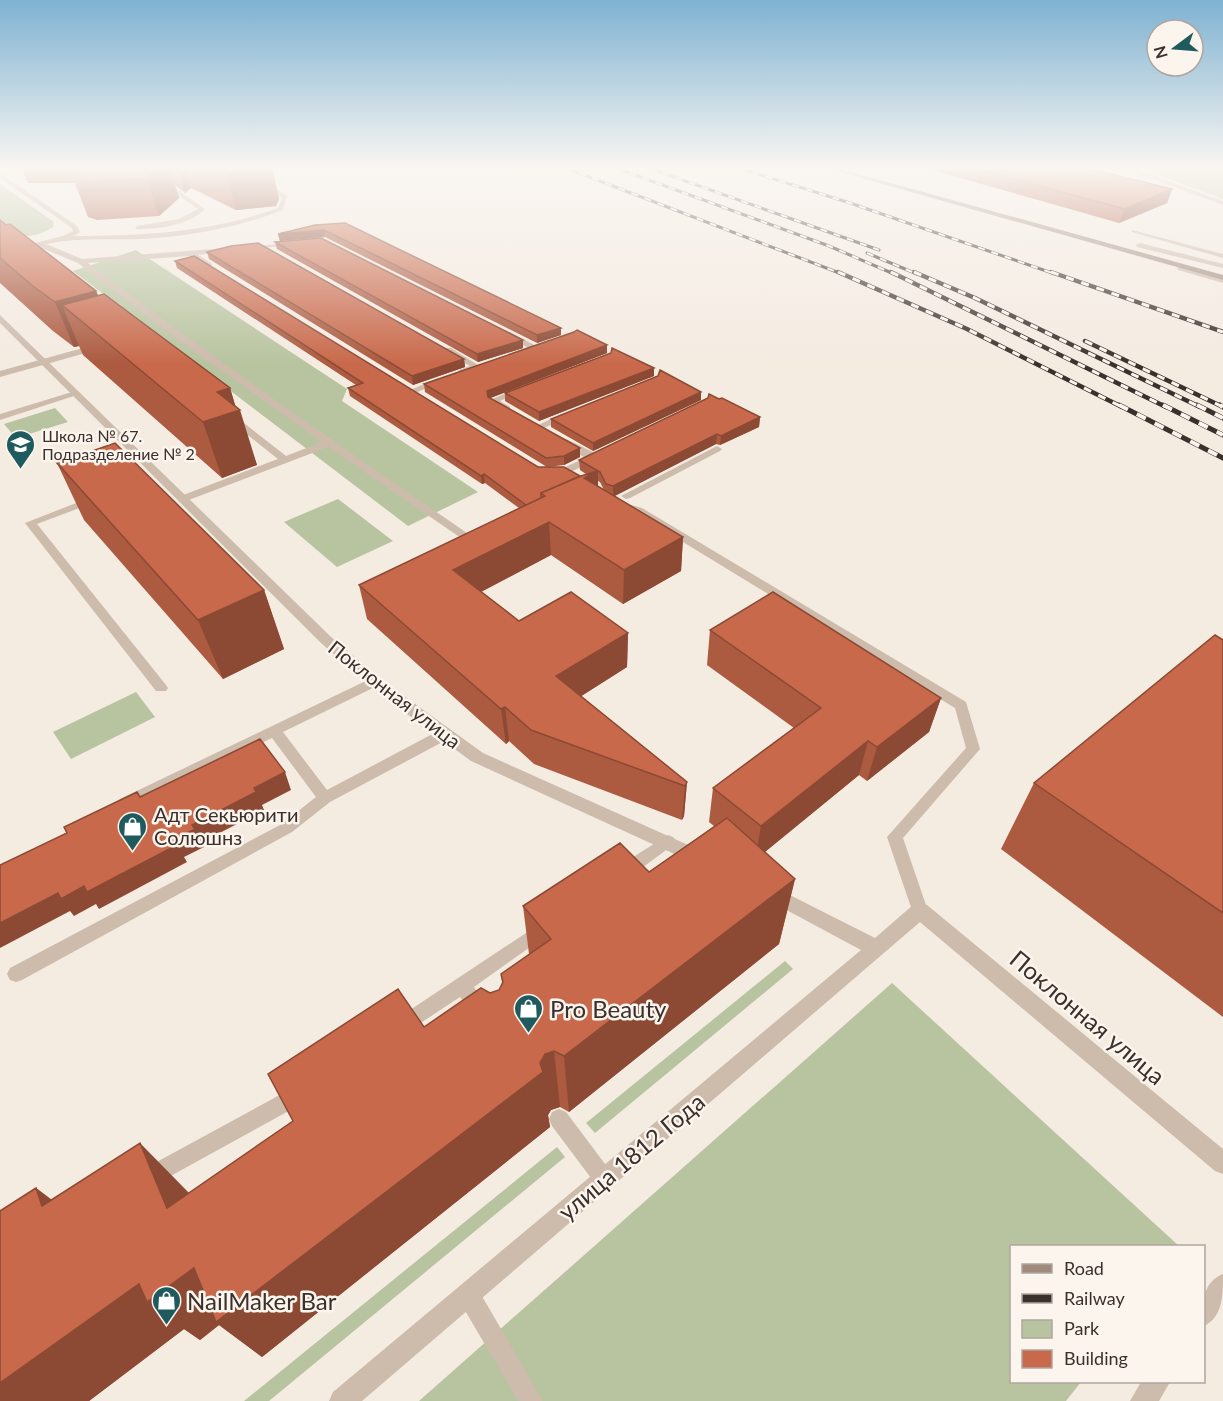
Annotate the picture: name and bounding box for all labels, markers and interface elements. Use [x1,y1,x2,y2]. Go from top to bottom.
north arrow [1145,18,1205,78]
text: N [1149,44,1171,61]
place label: Школа № 67. Подразделение № 2 [42,426,195,463]
school or university icon: Школа № 67. Подразделение № 2 [5,428,37,470]
street label: Поклонная улица [324,635,466,753]
place label: Адт Секьюрити Солюшнз [154,802,298,849]
shop icon: Адт Секьюрити Солюшнз [117,810,149,852]
street label: Поклонная улица [1005,944,1171,1090]
shop icon: Pro Beauty [513,992,545,1034]
place label: Pro Beauty [550,994,667,1023]
street label: улица 1812 Года [552,1086,710,1226]
legend [1010,1245,1205,1383]
text: Road [1064,1257,1104,1279]
shop icon: NailMaker Bar [150,1284,182,1326]
place label: NailMaker Bar [187,1286,337,1315]
text: Railway [1064,1287,1125,1309]
text: Park [1064,1317,1100,1339]
text: Building [1064,1347,1128,1369]

